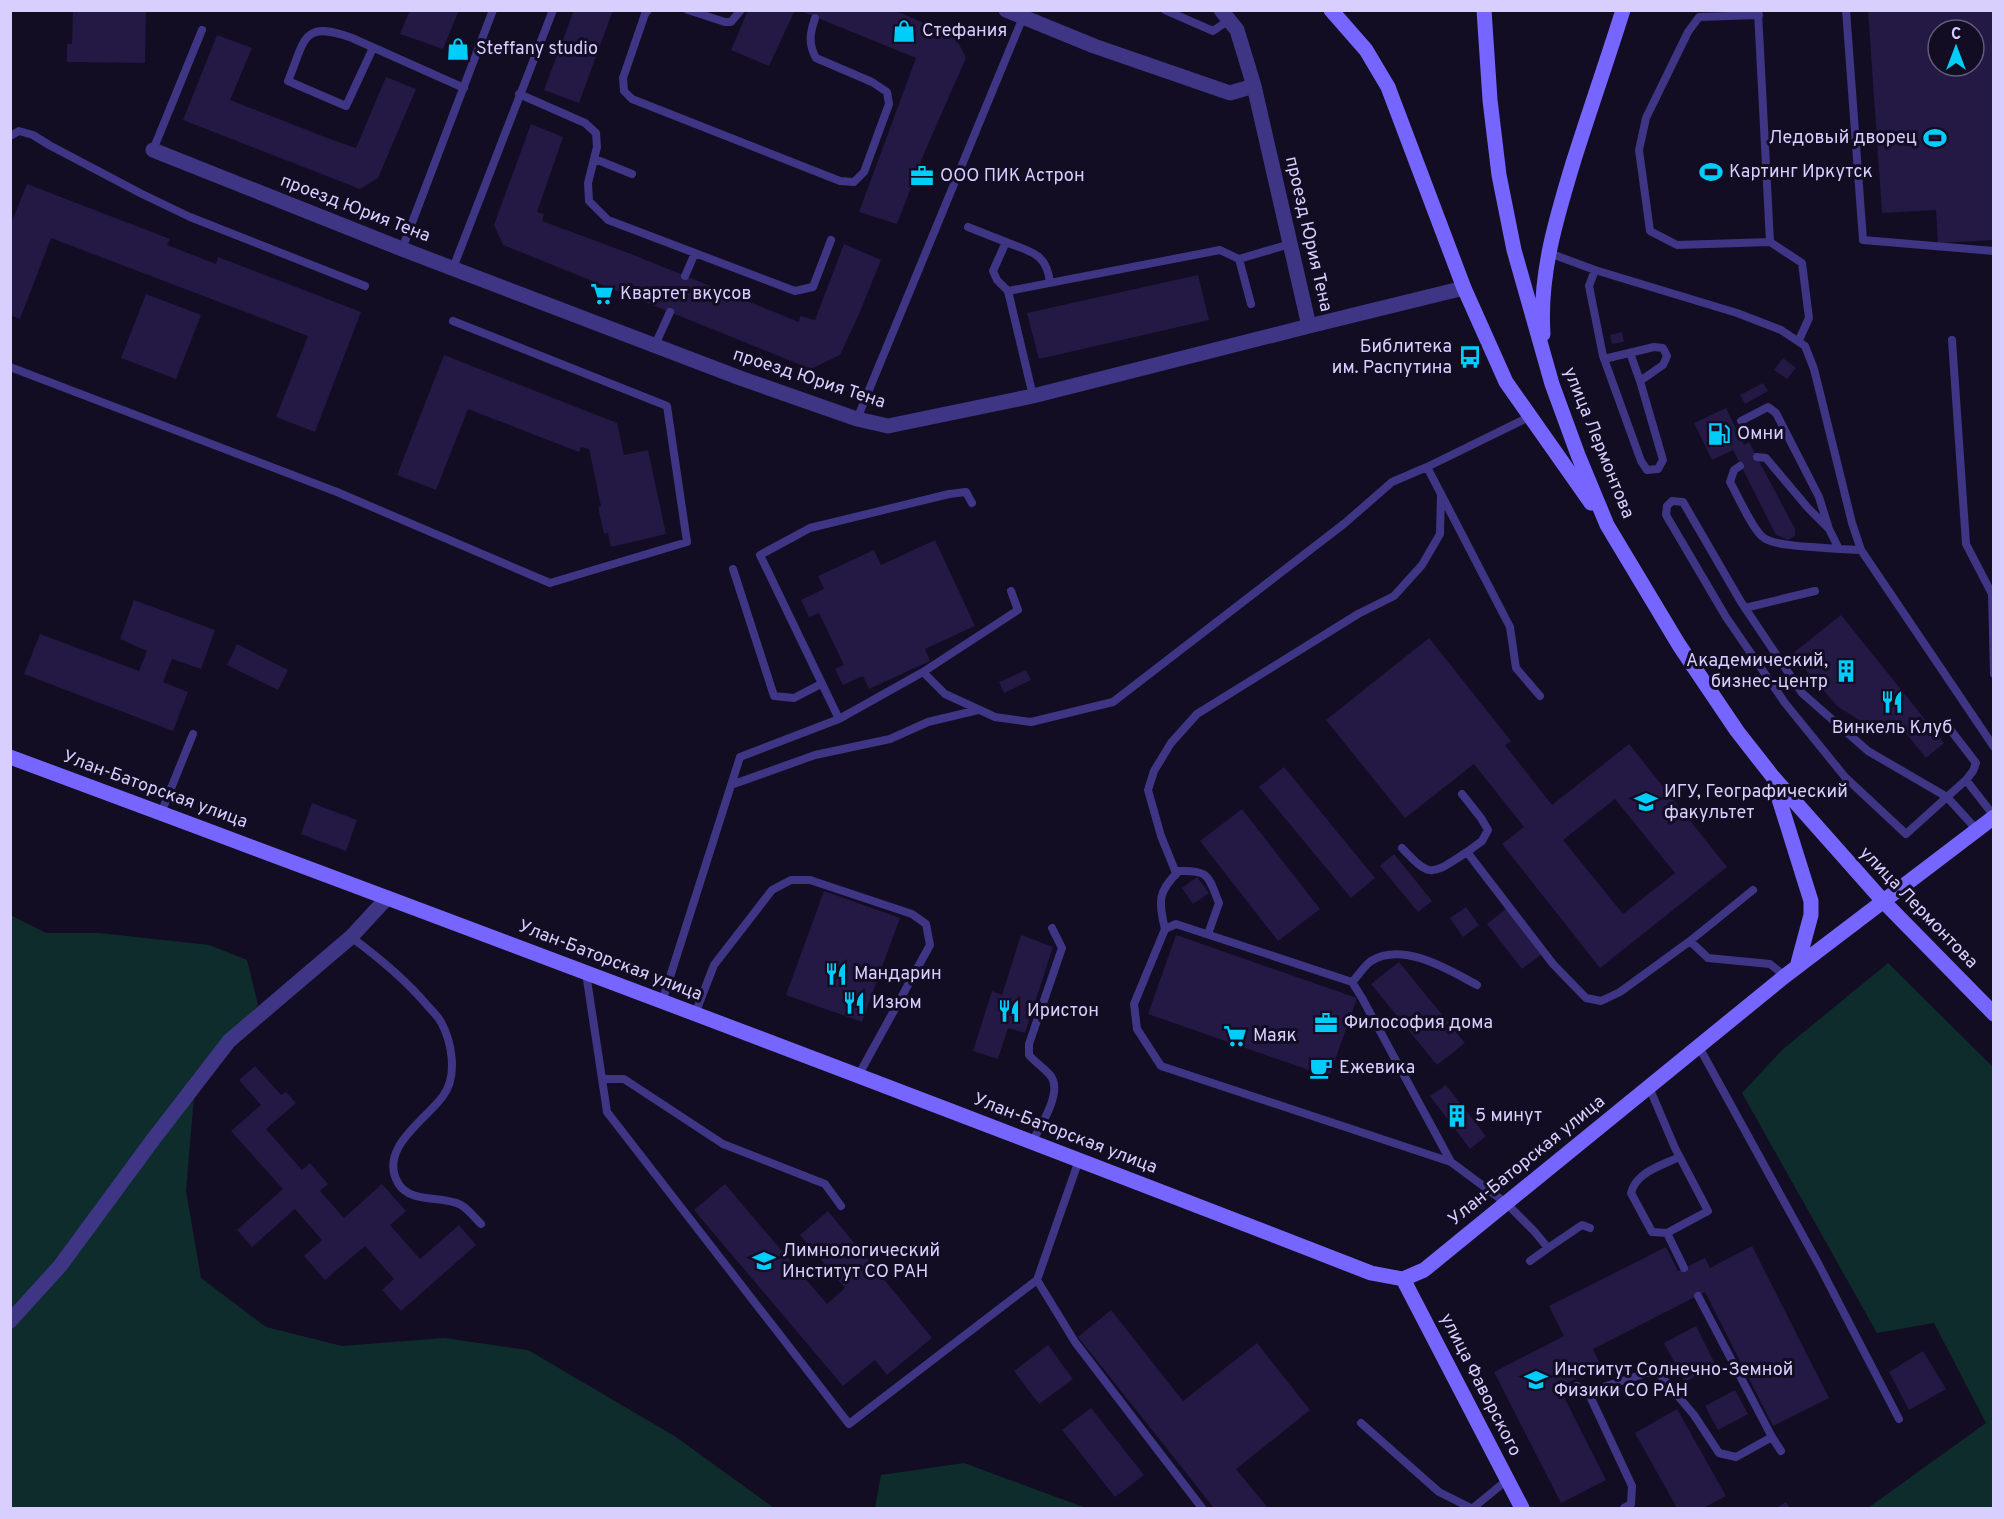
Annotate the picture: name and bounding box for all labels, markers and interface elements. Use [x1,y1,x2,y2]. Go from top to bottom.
shop icon: Стефания [891,18,917,44]
north arrow [1926,18,1986,78]
place label: Стефания [922,20,1007,43]
text: С [1951,25,1961,45]
shop icon: Steffany studio [445,36,471,62]
place label: Steffany studio [476,38,598,61]
sports icon: Ледовый дворец [1922,125,1948,151]
place label: Ледовый дворец [1769,127,1917,150]
street label: проезд Юрия Тена [1279,154,1337,314]
sports icon: Картинг Иркутск [1698,159,1724,185]
place label: Картинг Иркутск [1729,161,1873,184]
office icon: ООО ПИК Астрон [909,163,935,189]
place label: ООО ПИК Астрон [940,165,1085,188]
street label: проезд Юрия Тена [277,170,433,248]
supermarket icon: Квартет вкусов [589,281,615,307]
place label: Квартет вкусов [620,283,751,306]
place label: Библитека им. Распутина [1332,336,1452,380]
street label: проезд Юрия Тена [730,344,888,414]
bus stop icon: Библитека им. Распутина [1457,344,1483,370]
street label: улица Лермонтова [1557,364,1639,522]
fuel station icon: Омни [1706,421,1732,447]
place label: Омни [1737,423,1784,446]
place label: Академический, бизнес-центр [1686,650,1828,694]
building icon: Академический, бизнес-центр [1833,658,1859,684]
restaurant icon: Винкель Клуб [1879,689,1905,715]
place label: Винкель Клуб [1832,717,1952,740]
street label: Улан-Баторская улица [59,746,251,834]
place label: ИГУ, Географический факультет [1664,781,1848,825]
school or university icon: ИГУ, Географический факультет [1633,789,1659,815]
street label: улица Лермонтова [1854,842,1982,974]
street label: Улан-Баторская улица [515,915,705,1007]
restaurant icon: Мандарин [823,961,849,987]
place label: Мандарин [854,963,942,986]
restaurant icon: Изюм [841,990,867,1016]
place label: Изюм [872,992,922,1015]
restaurant icon: Иристон [996,998,1022,1024]
place label: Иристон [1027,1000,1099,1023]
office icon: Философия дома [1313,1010,1339,1036]
place label: Философия дома [1344,1012,1493,1035]
supermarket icon: Маяк [1222,1023,1248,1049]
place label: Маяк [1253,1025,1297,1048]
cafe icon: Ежевика [1308,1055,1334,1081]
place label: Ежевика [1339,1057,1415,1080]
street label: Улан-Баторская улица [970,1088,1160,1180]
street label: Улан-Баторская улица [1444,1091,1610,1231]
building icon: 5 минут [1444,1103,1470,1129]
place label: 5 минут [1475,1105,1542,1128]
place label: Лимнологический Институт СО РАН [782,1240,940,1284]
school or university icon: Лимнологический Институт СО РАН [751,1248,777,1274]
street label: улица Фаворского [1434,1310,1526,1460]
place label: Институт Солнечно-Земной Физики СО РАН [1554,1359,1793,1403]
school or university icon: Институт Солнечно-Земной Физики СО РАН [1523,1367,1549,1393]

